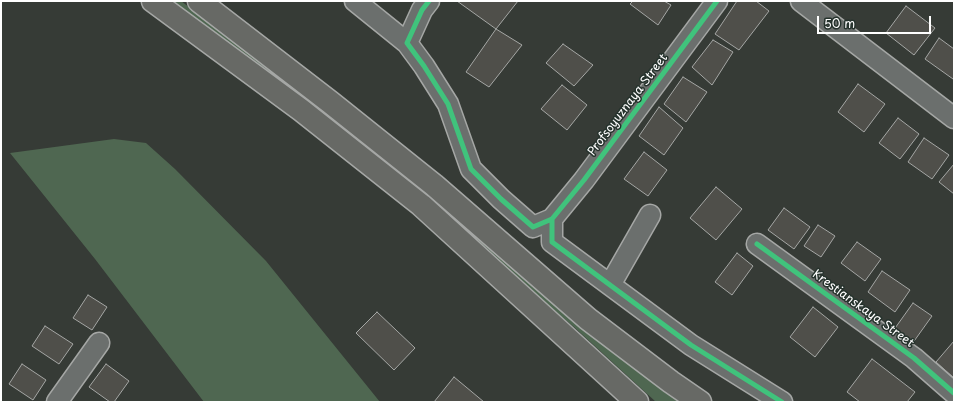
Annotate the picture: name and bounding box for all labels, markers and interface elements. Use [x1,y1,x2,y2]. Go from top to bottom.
scale bar [819,8,933,34]
text: 50 m [824,14,855,32]
street label: Profsoyuznaya Street [585,51,671,159]
street label: Krestianskaya Street [809,267,917,351]

